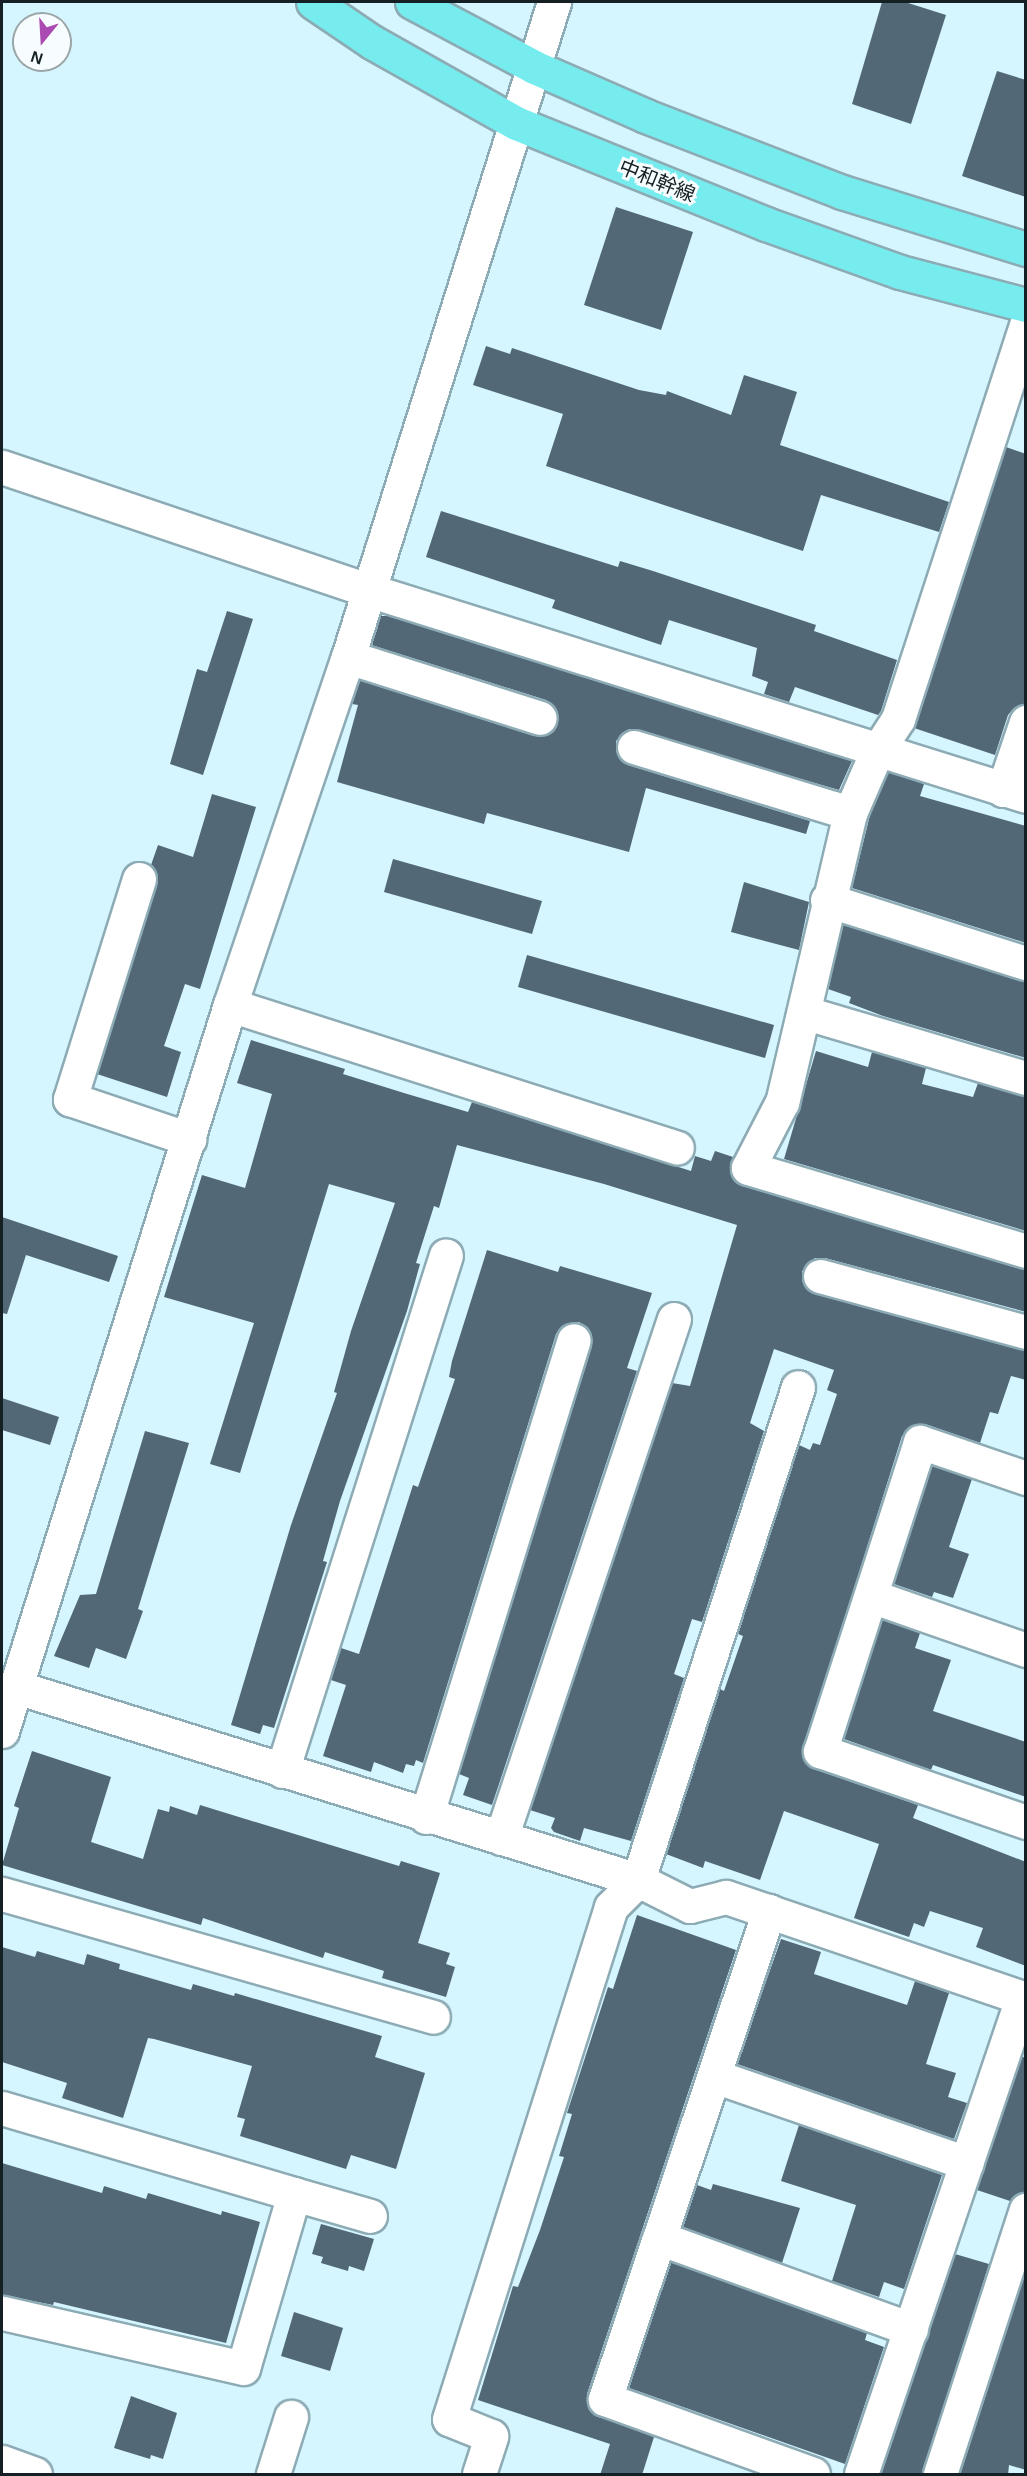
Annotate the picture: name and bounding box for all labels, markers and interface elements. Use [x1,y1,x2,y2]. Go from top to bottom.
north arrow [12,12,72,72]
text: N [29,48,45,68]
street label: 中和幹線 [615,155,699,207]

